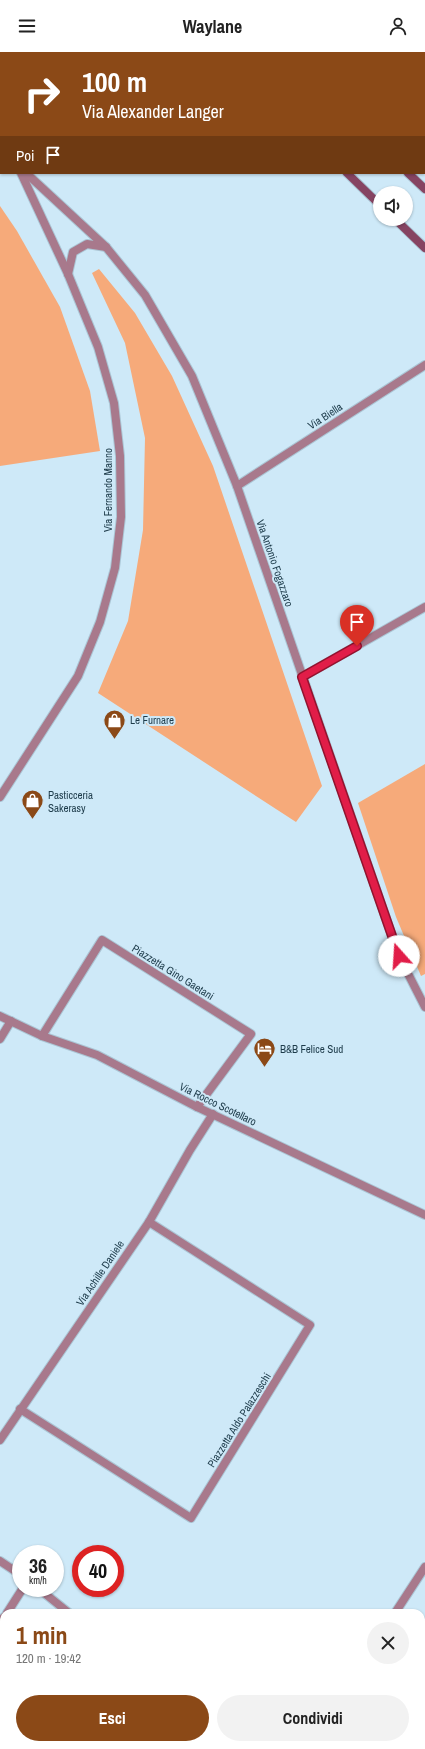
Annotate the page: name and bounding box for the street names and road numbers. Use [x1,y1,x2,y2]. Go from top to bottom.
street label: Via Biella [305,400,345,432]
street label: Via Fernando Manno [101,448,115,532]
street label: Via Antonio Fogazzaro [254,518,296,608]
street label: Piazzetta Gino Gaetani [129,941,217,1003]
street label: Via Rocco Scotellaro [177,1079,259,1129]
street label: Via Achille Daniele [73,1238,127,1308]
street label: Piazzetta Aldo Palazzeschi [204,1370,274,1470]

